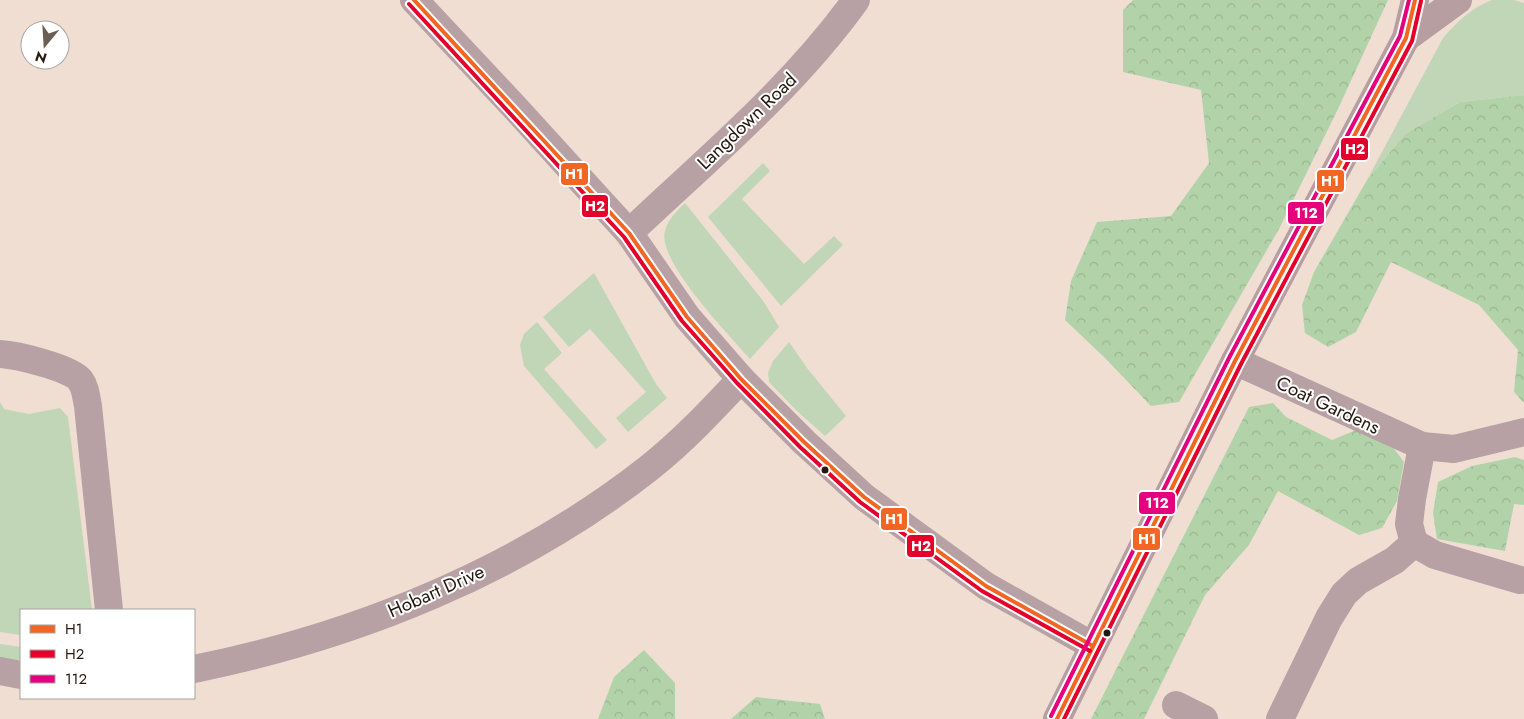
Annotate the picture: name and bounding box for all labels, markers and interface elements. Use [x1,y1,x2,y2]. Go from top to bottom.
north arrow [20,20,70,70]
text: N [33,46,49,69]
street label: Langdown Road [691,66,803,176]
line badge: H2 [1340,137,1369,161]
text: H2 [1345,139,1365,159]
line badge: H1 [560,162,589,186]
text: H1 [565,164,583,184]
line badge: H1 [1316,169,1345,193]
text: H1 [1321,171,1339,191]
line badge: H2 [581,194,609,218]
text: H2 [585,196,605,216]
line badge: 112 [1287,201,1325,225]
text: 112 [1294,203,1318,223]
street label: Coat Gardens [1272,369,1385,441]
unlabelled marker [820,465,830,475]
line badge: 112 [1138,491,1176,515]
text: 112 [1145,493,1169,513]
line badge: H1 [880,507,908,531]
text: H1 [885,509,903,529]
line badge: H1 [1132,527,1161,551]
text: H1 [1138,529,1156,549]
line badge: H2 [906,534,935,558]
text: H2 [911,536,931,556]
street label: Hobart Drive [383,558,489,624]
legend [20,609,195,699]
text: H1 [65,618,82,640]
unlabelled marker [1102,628,1112,638]
text: H2 [65,643,84,665]
text: 112 [65,668,87,690]

